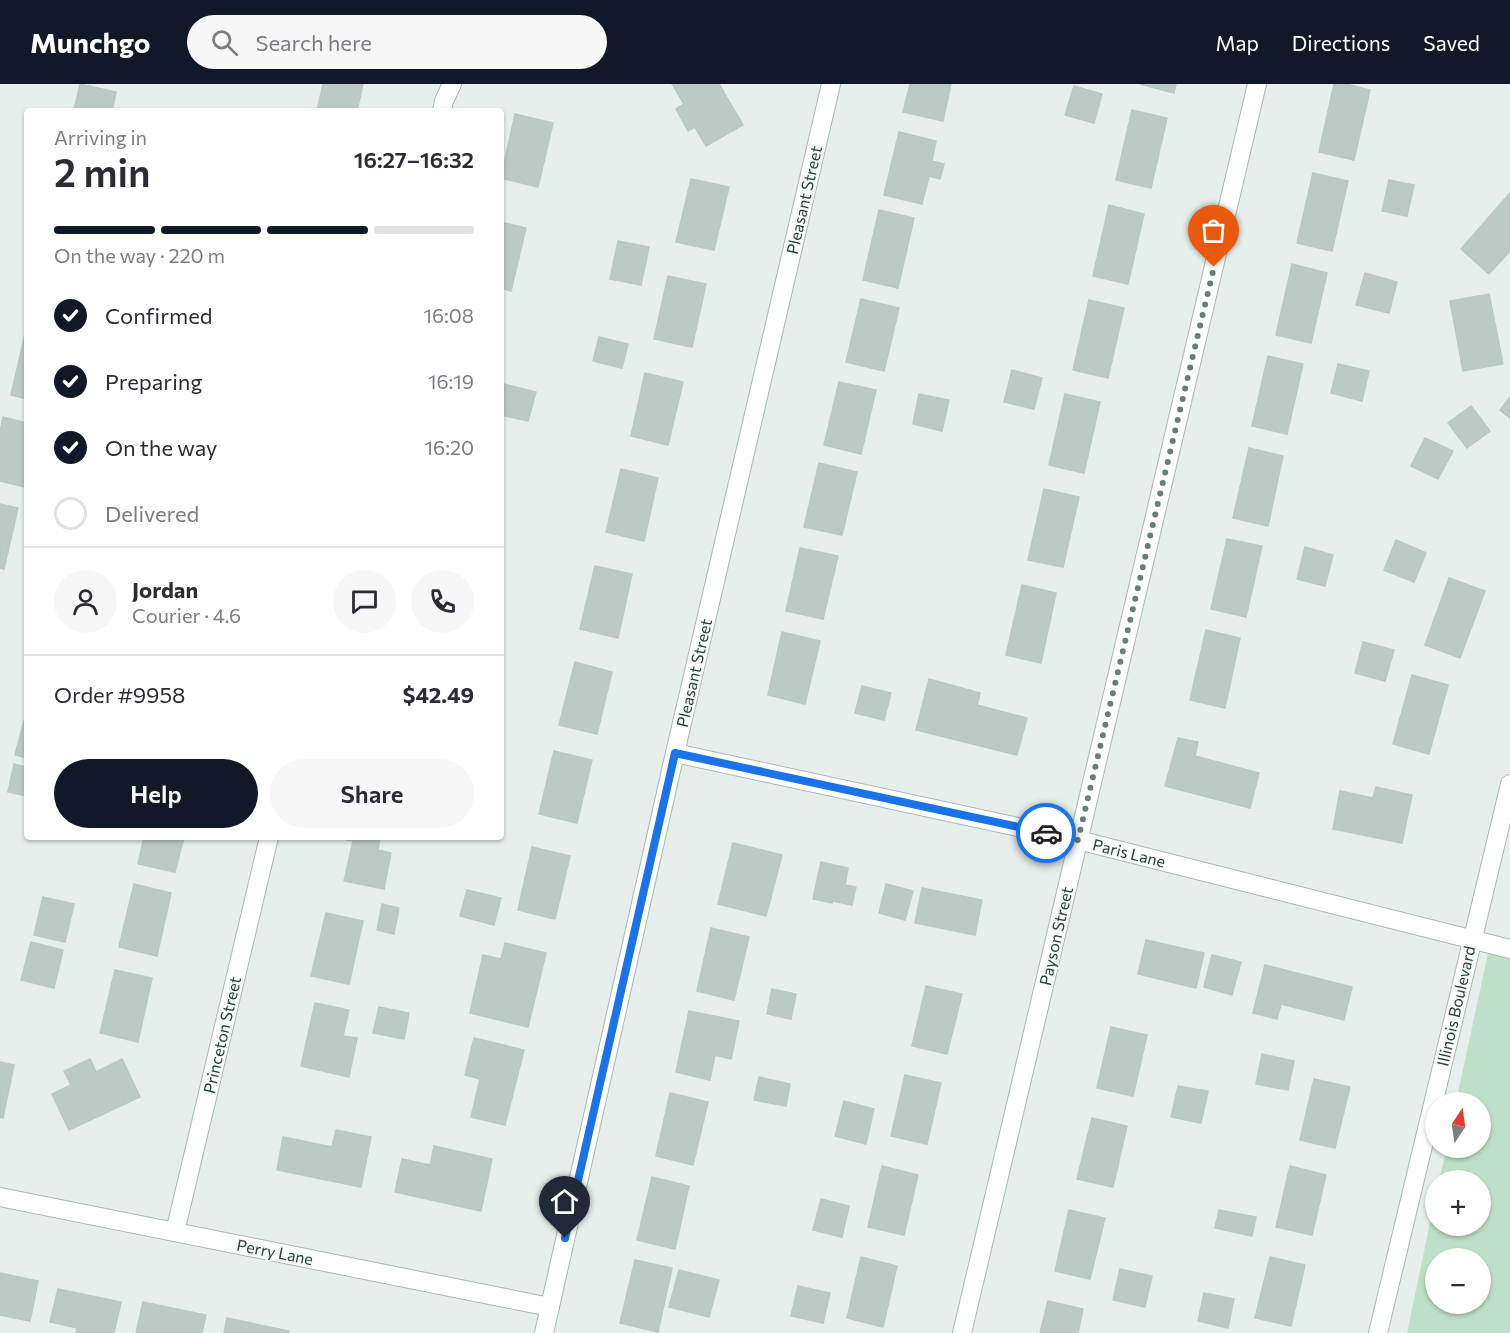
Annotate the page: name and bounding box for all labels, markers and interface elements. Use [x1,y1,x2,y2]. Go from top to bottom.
search box [187,15,607,69]
text: Munchgo [30,25,151,59]
icon: search [208,26,241,59]
text: Search here [256,29,372,56]
text: Map [1216,30,1259,55]
text: Directions [1292,30,1390,55]
text: Saved [1423,30,1480,55]
text: Arriving in [54,125,147,149]
street label: Pleasant Street [782,143,825,256]
text: 16:27–16:32 [354,146,474,173]
text: 2 min [54,147,151,195]
pin [1188,205,1239,267]
icon: bag [1197,214,1230,247]
text: On the way · 220 m [54,243,225,267]
icon: check [54,299,87,332]
text: Confirmed [105,302,212,329]
text: 16:08 [423,303,474,327]
icon: check [54,365,87,398]
text: Preparing [105,368,202,395]
text: 16:19 [428,369,474,393]
icon: check [54,431,87,464]
text: On the way [105,434,217,461]
text: 16:20 [425,435,474,459]
text: Delivered [105,500,199,527]
button: person [54,570,117,633]
button: chat [333,570,396,633]
button: phone [411,570,474,633]
text: Jordan [132,576,198,603]
text: Courier · 4.6 [132,603,241,627]
street label: Pleasant Street [672,616,715,729]
text: Order #9958 [54,681,185,708]
text: $42.49 [403,681,474,708]
button: Help [54,759,258,828]
button: Share [270,759,474,828]
courier [1016,803,1076,863]
icon: car [1030,817,1063,850]
street label: Paris Lane [1091,834,1168,871]
street label: Payson Street [1035,884,1076,987]
street label: Illinois Boulevard [1432,944,1479,1068]
street label: Princeton Street [199,974,244,1095]
north arrow [1425,1092,1491,1158]
map controls [1425,1092,1491,1314]
button: + [1425,1170,1491,1236]
pin [539,1176,590,1238]
icon: home [548,1185,581,1218]
street label: Perry Lane [235,1235,315,1268]
button: − [1425,1248,1491,1314]

